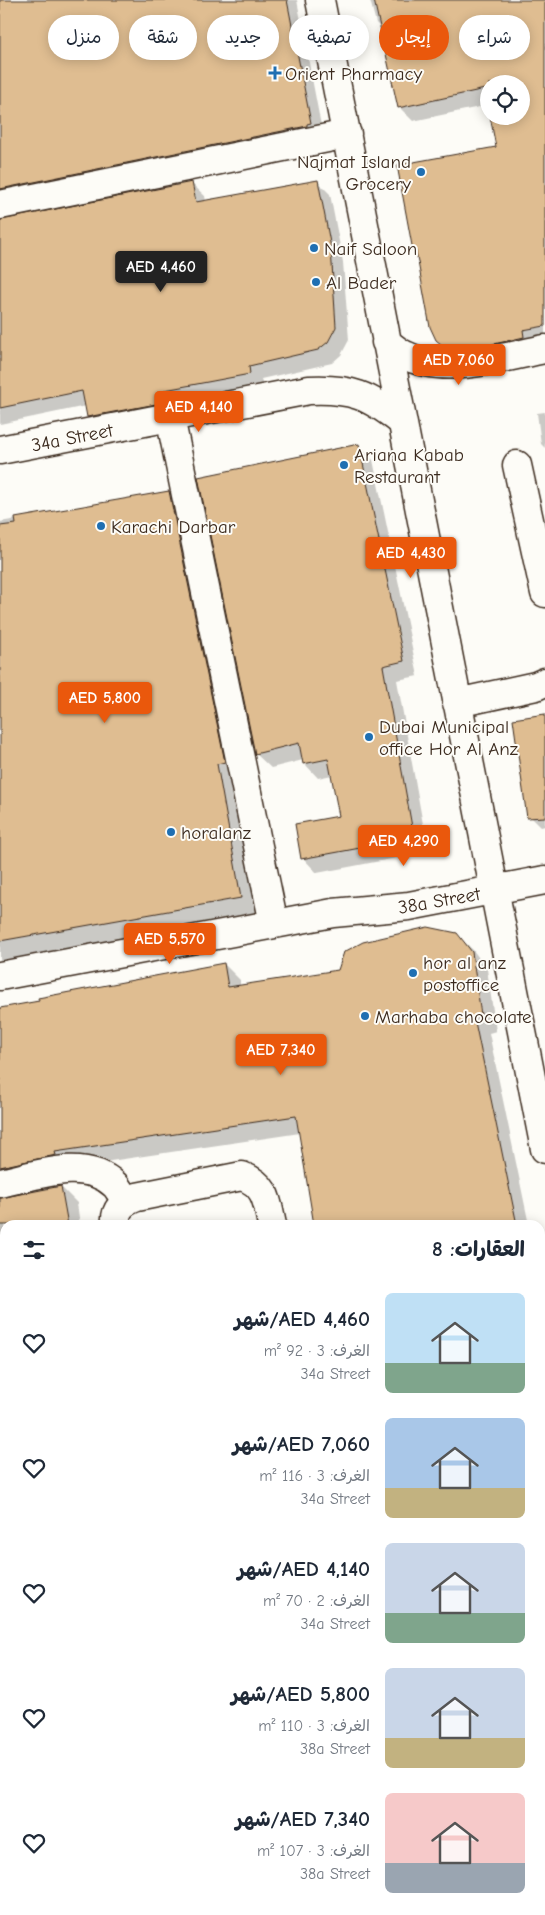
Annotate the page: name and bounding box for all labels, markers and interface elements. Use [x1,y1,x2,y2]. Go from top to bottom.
chip: منزل [48,15,119,60]
chip: شقة [129,15,197,60]
chip: جديد [207,15,279,60]
chip: تصفية [289,15,369,60]
chip: إيجار [379,15,449,60]
chip: شراء [459,15,530,60]
place label: Orient Pharmacy [285,63,423,85]
marker: Orient Pharmacy [269,67,281,79]
map controls [480,75,530,125]
button: locate [480,75,530,125]
place label: Najmat Island Grocery [297,151,412,195]
marker: Najmat Island Grocery [415,166,427,178]
place label: Naif Saloon [324,238,417,260]
marker: Naif Saloon [308,242,320,254]
pin: AED 4,460 [104,250,218,293]
text: AED 4,460 [126,258,196,276]
place label: Al Bader [326,272,397,294]
marker: Al Bader [310,276,322,288]
pin: AED 7,060 [402,344,516,386]
text: AED 7,060 [424,351,494,369]
pin: AED 4,140 [142,390,256,433]
text: AED 4,140 [165,398,233,416]
street label: 34a Street [30,419,115,457]
place label: Ariana Kabab Restaurant [354,444,464,488]
marker: Ariana Kabab Restaurant [338,459,350,471]
place label: Karachi Darbar [111,516,236,538]
marker: Karachi Darbar [95,520,107,532]
pin: AED 4,430 [354,536,468,579]
text: AED 4,430 [376,544,446,562]
pin: AED 5,800 [48,682,162,724]
text: AED 5,800 [69,689,141,707]
place label: Dubai Municipal office Hor Al Anz [379,716,518,760]
marker: Dubai Municipal office Hor Al Anz [363,731,375,743]
place label: horalanz [181,822,251,844]
pin: AED 4,290 [347,824,461,867]
marker: horalanz [165,826,177,838]
text: AED 4,290 [369,832,439,850]
street label: 38a Street [396,883,483,919]
pin: AED 5,570 [113,922,227,965]
text: AED 5,570 [135,930,205,948]
place label: hor al anz postoffice [423,952,506,996]
marker: hor al anz postoffice [407,967,419,979]
place label: Marhaba chocolate [375,1006,532,1028]
marker: Marhaba chocolate [359,1010,371,1022]
pin: AED 7,340 [224,1034,338,1076]
text: AED 7,340 [247,1041,315,1059]
icon: filters [20,1236,48,1264]
text: العقارات: 8 [432,1237,525,1261]
text: AED 4,460/شهر [235,1307,370,1331]
icon: home [425,1313,485,1373]
icon: heart [20,1329,48,1357]
text: الغرف: 3 · 92 m² [264,1342,370,1360]
text: 34a Street [300,1365,370,1383]
text: AED 7,060/شهر [233,1432,370,1456]
icon: home [425,1438,485,1498]
icon: heart [20,1454,48,1482]
text: الغرف: 3 · 116 m² [259,1467,370,1485]
text: 34a Street [300,1490,370,1508]
text: AED 4,140/شهر [238,1557,370,1581]
icon: home [425,1563,485,1623]
icon: heart [20,1579,48,1607]
text: الغرف: 2 · 70 m² [263,1592,370,1610]
text: 34a Street [300,1615,370,1633]
text: AED 5,800/شهر [231,1682,370,1706]
icon: home [425,1688,485,1748]
icon: heart [20,1704,48,1732]
text: الغرف: 3 · 110 m² [258,1717,370,1735]
text: 38a Street [300,1740,370,1758]
text: AED 7,340/شهر [236,1807,370,1831]
icon: home [425,1813,485,1873]
icon: heart [20,1829,48,1857]
text: الغرف: 3 · 107 m² [257,1842,370,1860]
text: 38a Street [300,1865,370,1883]

